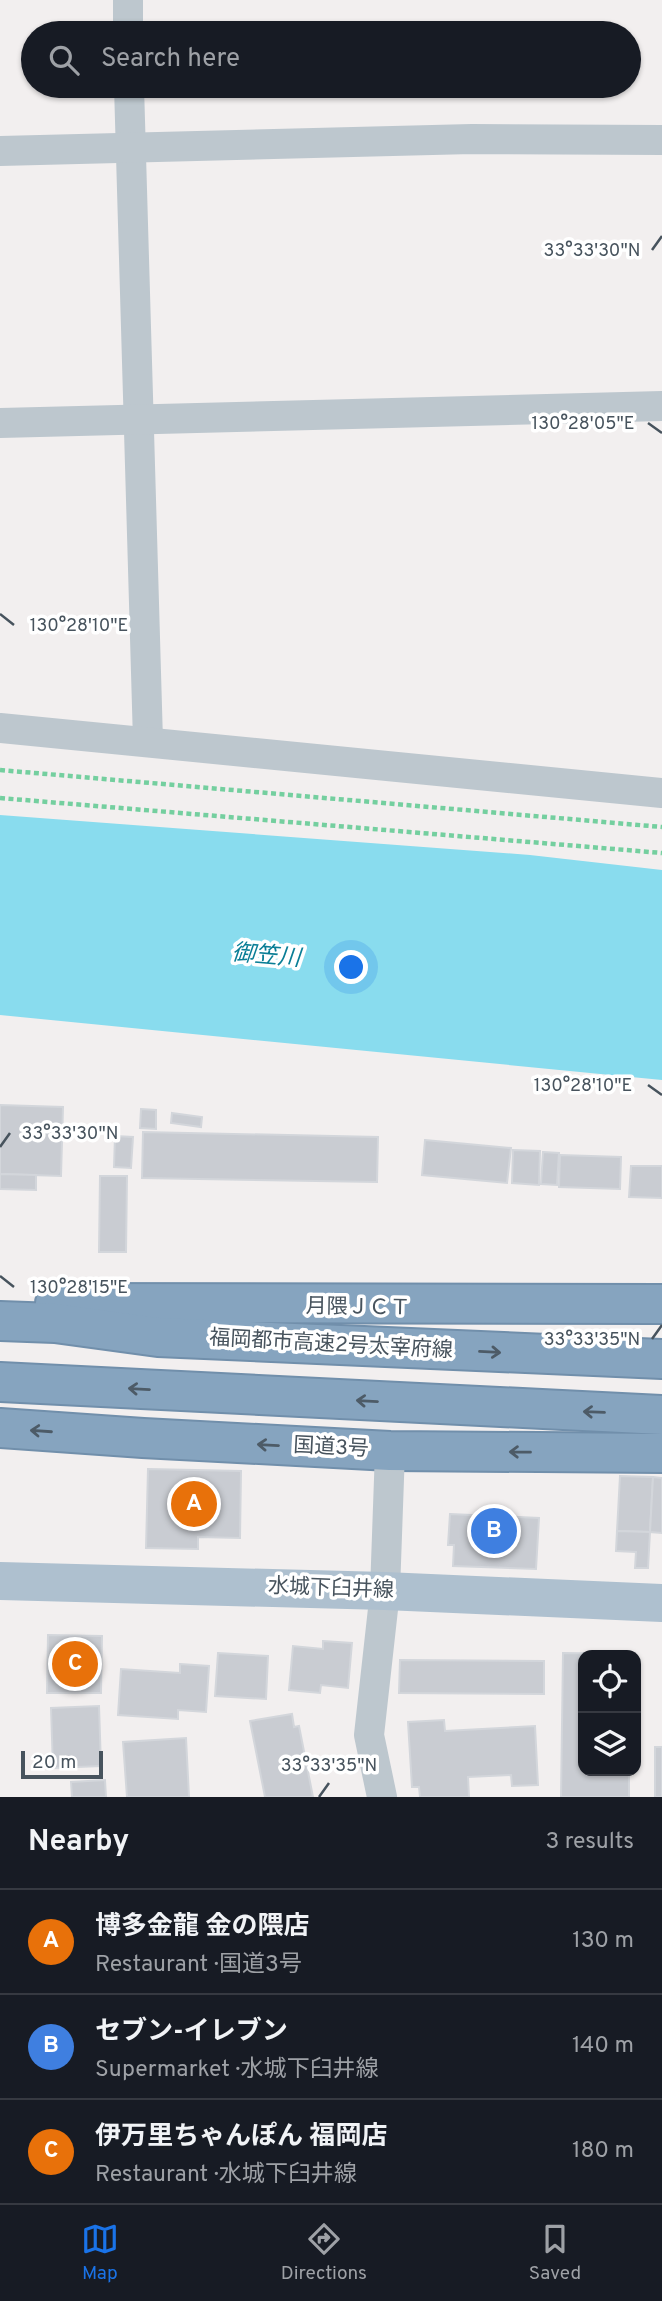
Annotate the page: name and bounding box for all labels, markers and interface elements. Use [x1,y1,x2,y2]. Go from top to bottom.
search box [21,21,641,98]
icon: search [45,41,83,79]
text: Search here [101,43,240,76]
text: 33°33'30"N [544,240,640,263]
text: 130°28'05"E [532,413,634,436]
text: 130°28'10"E [30,615,128,638]
water label: 御笠川 [230,940,305,975]
your location [334,950,368,984]
text: 130°28'10"E [534,1075,632,1098]
text: 33°33'30"N [22,1123,118,1146]
text: 130°28'15"E [30,1277,128,1300]
street label: 月隈ＪＣＴ [305,1294,411,1322]
street label: 福岡都市高速2号太宰府線 [209,1325,453,1365]
text: 33°33'35"N [544,1329,640,1352]
one-way arrow [478,1345,501,1358]
one-way arrow [129,1382,151,1395]
one-way arrow [355,1395,378,1408]
one-way arrow [583,1406,606,1419]
one-way arrow [31,1424,53,1437]
street label: 国道3号 [293,1433,369,1463]
one-way arrow [257,1438,280,1451]
one-way arrow [509,1445,532,1459]
pin: A [171,1478,217,1530]
pin: B [471,1505,517,1557]
street label: 水城下臼井線 [268,1573,394,1605]
pin: C [52,1638,98,1690]
map controls [578,1650,641,1776]
button: locate [578,1650,641,1713]
button: layers [578,1713,641,1776]
scale bar [21,1748,103,1780]
text: 20 m [32,1751,76,1775]
text: 33°33'35"N [281,1755,377,1778]
text: Nearby [28,1824,129,1861]
text: 3 results [545,1828,634,1857]
text: 博多金龍 金の隈店 [95,1911,310,1944]
text: A [43,1927,59,1956]
text: 130 m [572,1927,634,1956]
text: Restaurant · 国道3号 [95,1951,302,1980]
text: セブン-イレブン [95,2016,288,2049]
text: B [43,2032,59,2061]
text: 140 m [572,2032,634,2061]
text: Supermarket · 水城下臼井線 [95,2056,379,2085]
text: 伊万里ちゃんぽん 福岡店 [95,2121,388,2154]
text: C [44,2137,58,2166]
text: 180 m [572,2137,634,2166]
text: Restaurant · 水城下臼井線 [95,2161,357,2190]
tab: Map [81,2220,119,2286]
tab: Directions [281,2220,367,2286]
tab: Saved [529,2220,581,2286]

